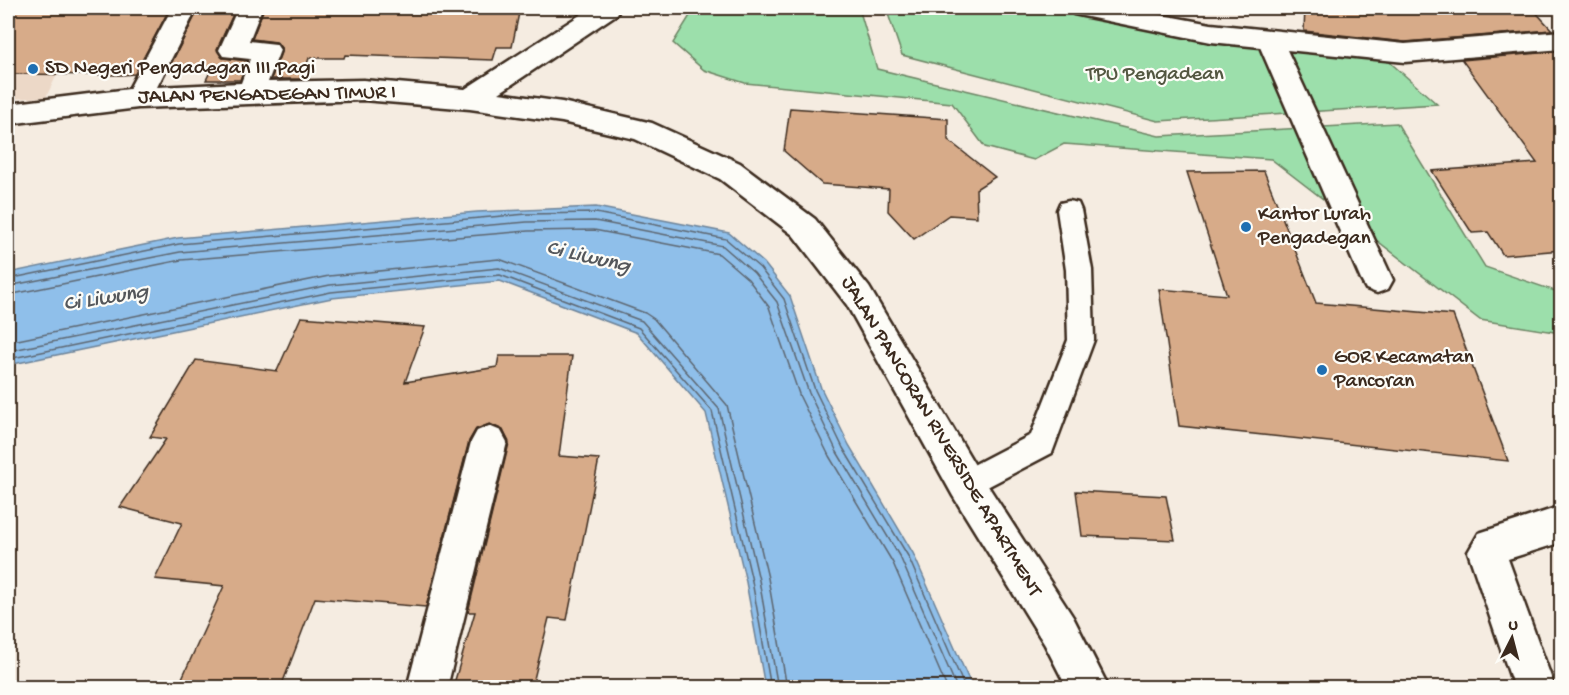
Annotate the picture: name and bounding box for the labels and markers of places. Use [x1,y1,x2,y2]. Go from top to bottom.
place label: SD Negeri Pengadegan III Pagi [45,57,315,82]
marker: SD Negeri Pengadegan III Pagi [26,62,40,76]
place label: Kantor Lurah Pengadegan [1257,203,1371,252]
marker: Kantor Lurah Pengadegan [1239,220,1253,234]
place label: GOR Kecamatan Pancoran [1333,346,1474,395]
marker: GOR Kecamatan Pancoran [1315,363,1329,377]

